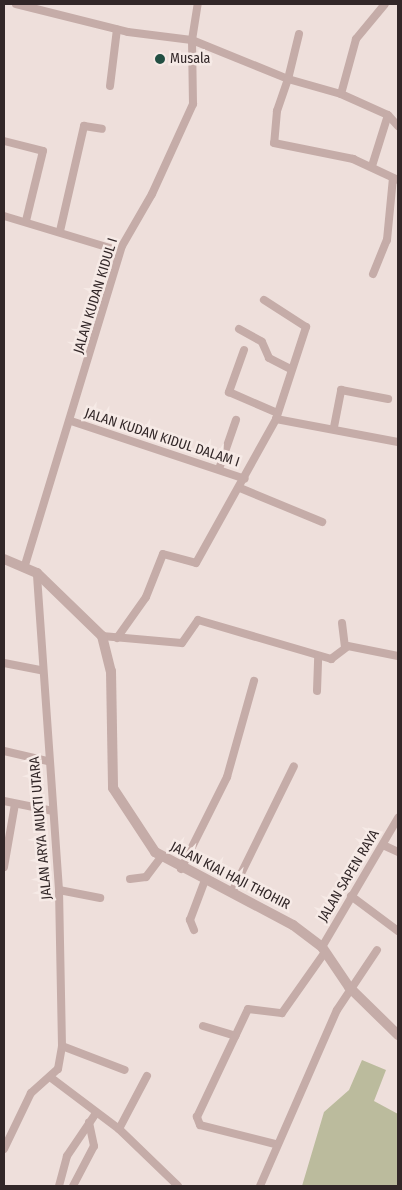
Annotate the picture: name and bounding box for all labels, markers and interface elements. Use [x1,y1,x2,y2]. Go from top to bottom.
place label: Musala [170,51,210,67]
marker: Musala [154,53,166,65]
street label: JALAN KUDAN KIDUL I [70,236,122,356]
street label: JALAN KUDAN KIDUL DALAM I [82,405,242,471]
street label: JALAN ARYA MUKTI UTARA [26,756,56,900]
street label: JALAN SAPEN RAYA [315,827,383,925]
street label: JALAN KIAI HAJI THOHIR [167,839,293,913]

